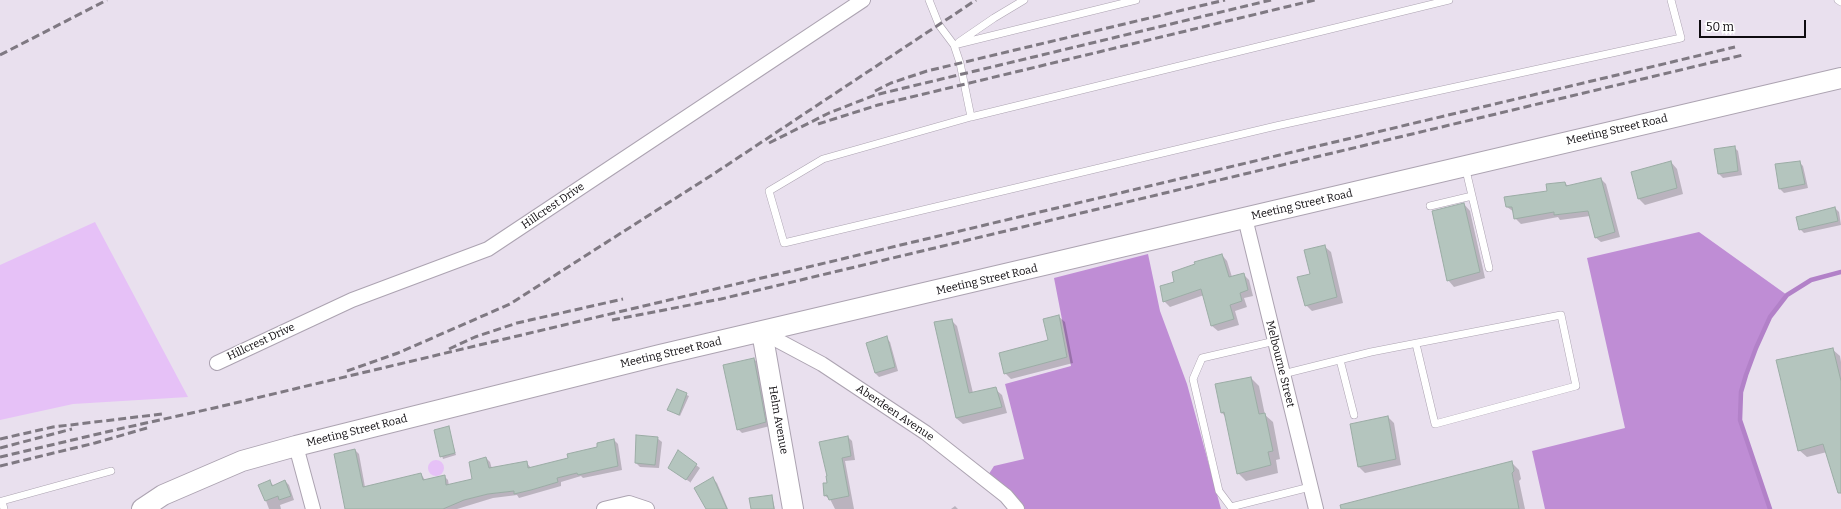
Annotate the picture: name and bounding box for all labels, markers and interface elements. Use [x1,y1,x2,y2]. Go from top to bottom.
scale bar [1701,12,1808,38]
text: 50 m [1706,20,1734,34]
street label: Meeting Street Road [1565,112,1669,148]
street label: Hillcrest Drive [519,180,587,232]
street label: Meeting Street Road [1250,187,1354,223]
street label: Meeting Street Road [935,262,1039,298]
street label: Melbourne Street [1263,319,1297,409]
street label: Hillcrest Drive [225,321,297,363]
street label: Meeting Street Road [619,335,723,371]
street label: Aberdeen Avenue [854,382,936,444]
street label: Helm Avenue [765,385,791,455]
street label: Meeting Street Road [305,412,409,450]

